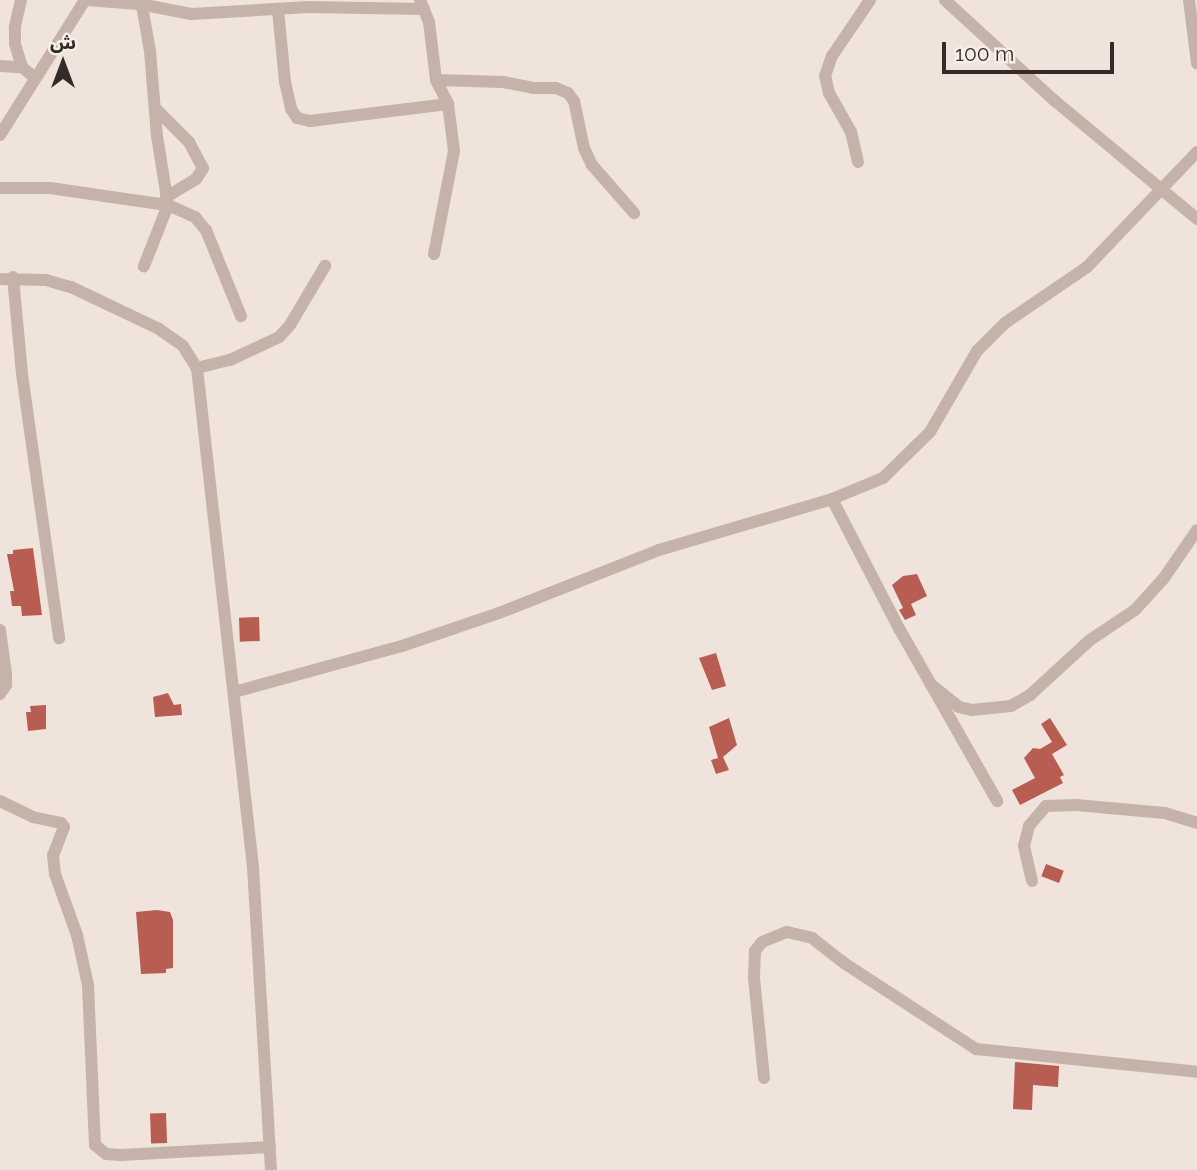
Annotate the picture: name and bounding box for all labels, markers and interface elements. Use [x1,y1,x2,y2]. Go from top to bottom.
north arrow [28,28,98,98]
scale bar [945,28,1116,72]
text: ش [50,31,76,53]
text: 100 m [955,41,1014,66]

